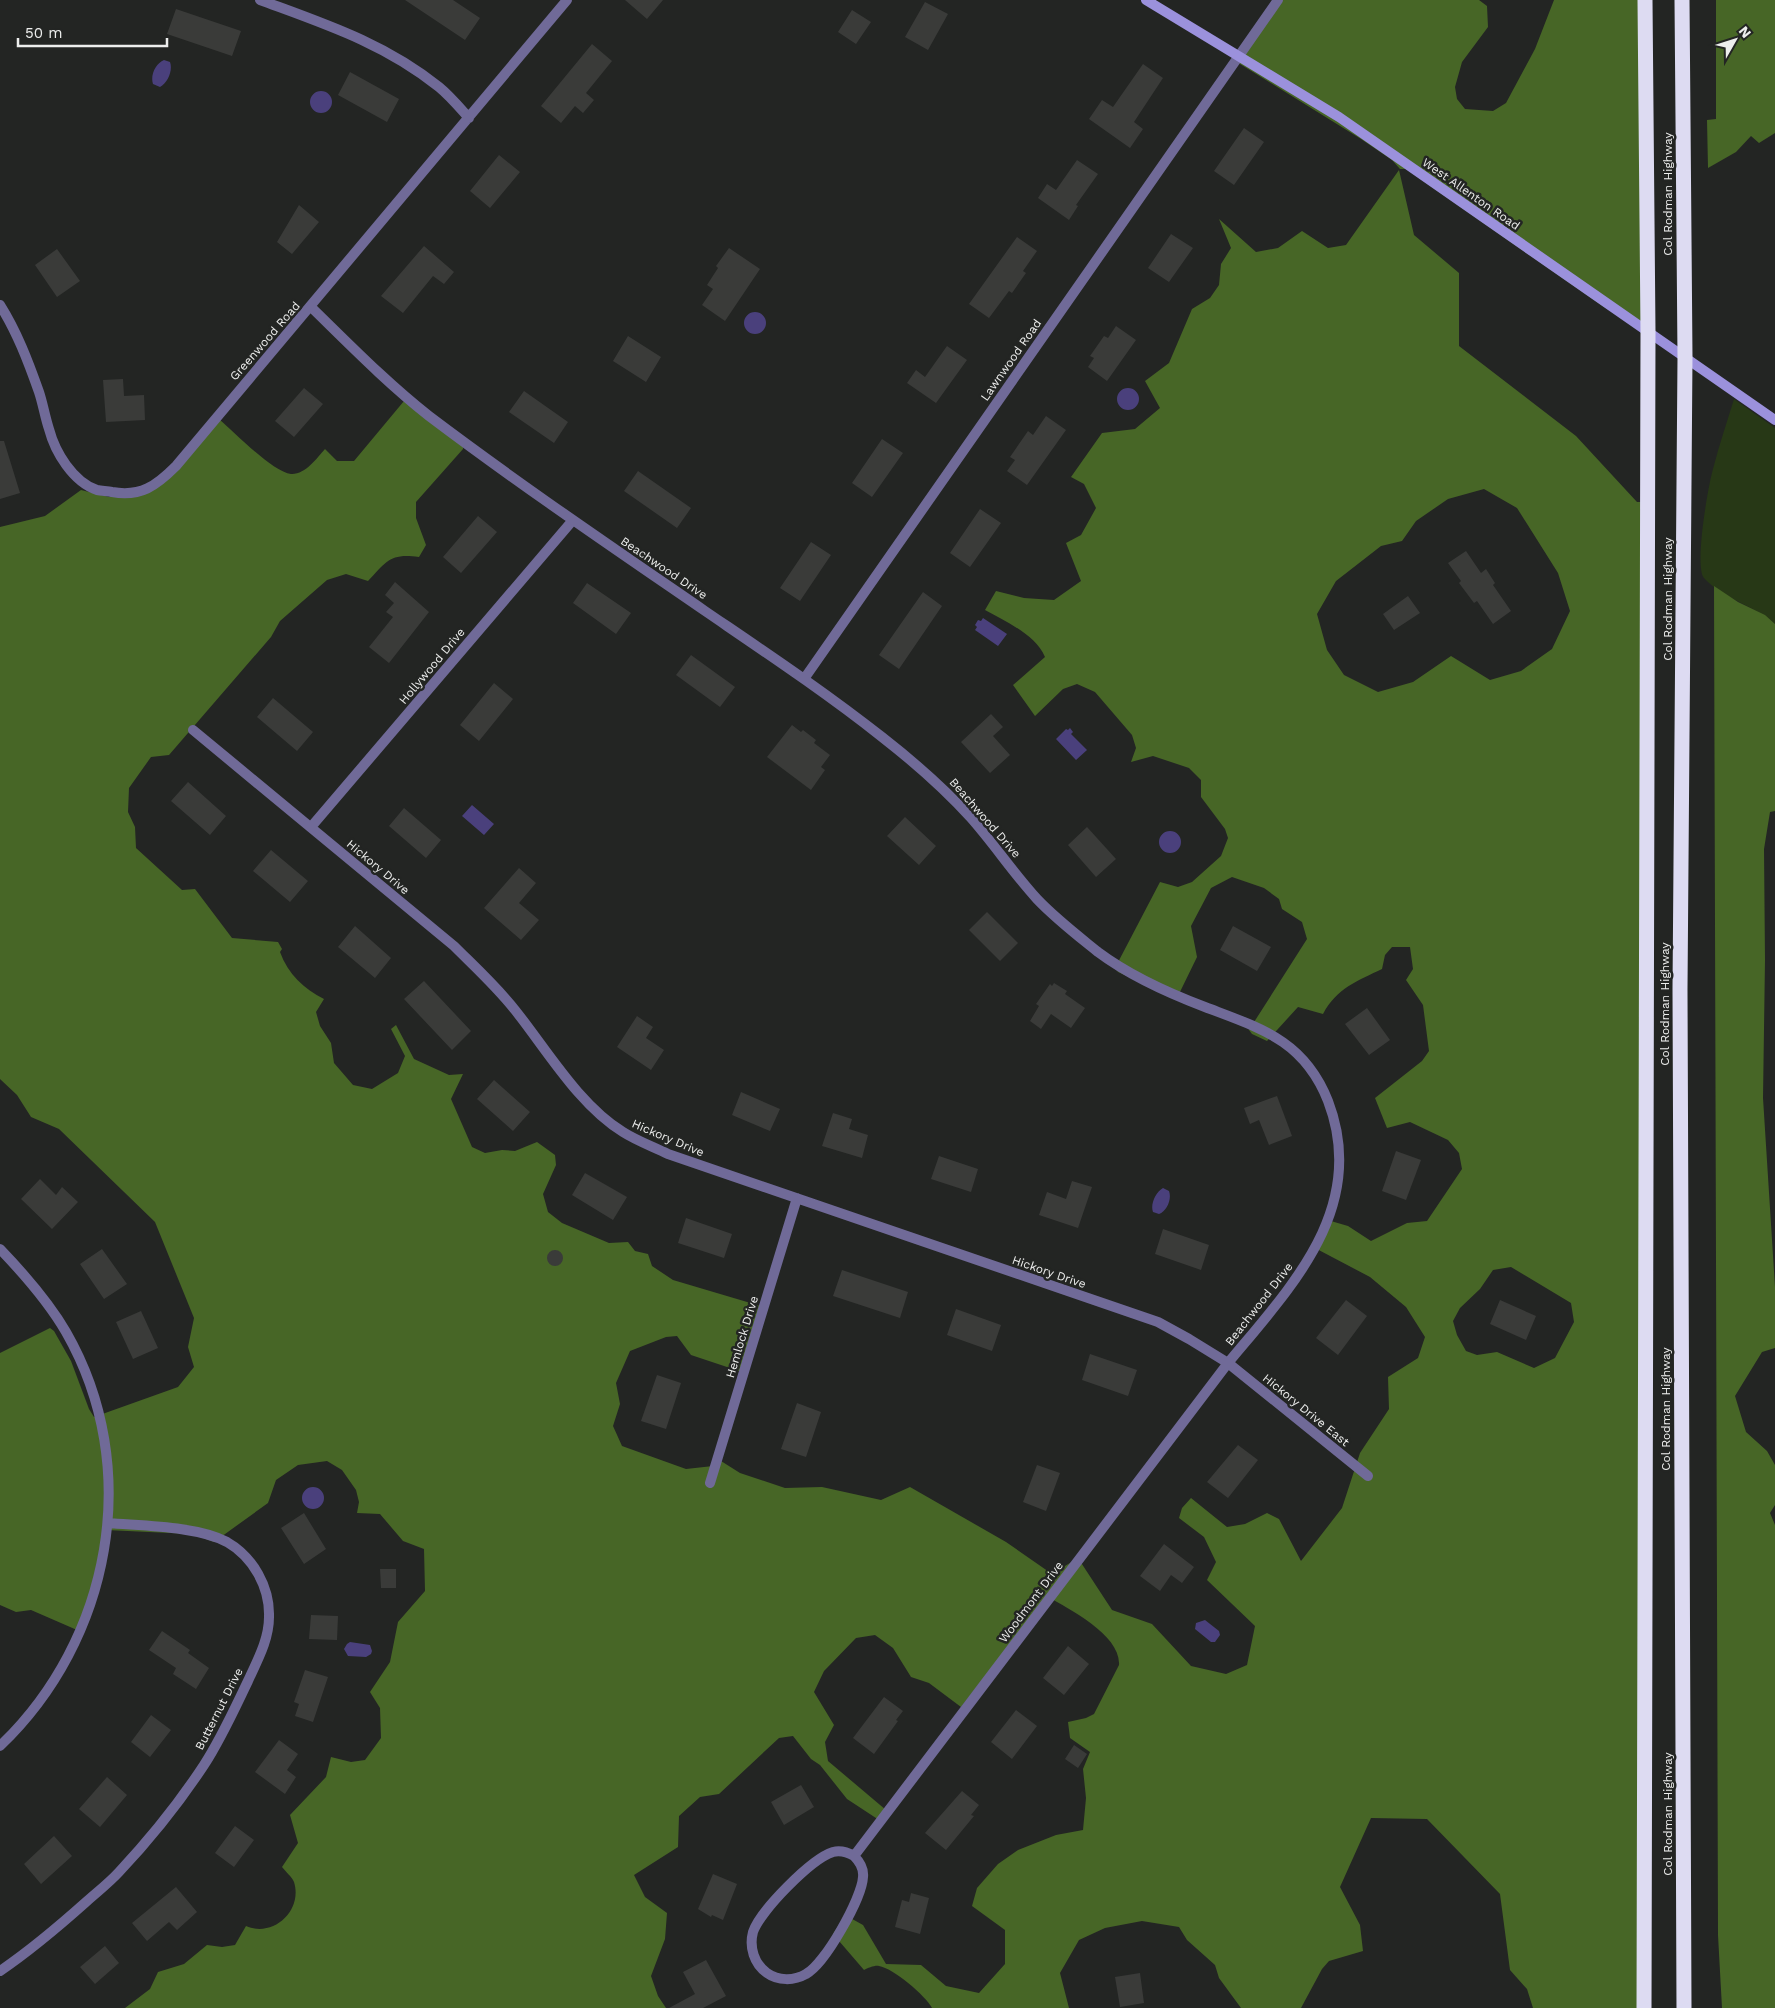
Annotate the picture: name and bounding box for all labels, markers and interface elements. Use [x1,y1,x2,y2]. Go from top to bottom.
scale bar [18,15,166,47]
north arrow [1710,15,1760,65]
text: N [1736,23,1755,41]
text: 50 m [25,24,62,42]
street label: Col Rodman Highway [1661,132,1675,256]
street label: West Allenton Road [1420,155,1522,233]
street label: Greenwood Road [227,299,303,383]
street label: Lawnwood Road [978,317,1044,403]
street label: Beachwood Drive [618,534,710,602]
street label: Col Rodman Highway [1661,537,1675,661]
street label: Hollywood Drive [396,625,468,707]
street label: Beachwood Drive [946,775,1024,861]
street label: Hickory Drive [344,837,412,897]
street label: Col Rodman Highway [1658,942,1672,1066]
street label: Hickory Drive [630,1116,706,1160]
street label: Hickory Drive [1010,1253,1088,1291]
street label: Beachwood Drive [1222,1260,1296,1348]
street label: Hemlock Drive [723,1294,761,1380]
street label: Col Rodman Highway [1659,1347,1673,1471]
street label: Hickory Drive East [1260,1371,1352,1449]
street label: Woodmont Drive [996,1559,1066,1645]
street label: Butternut Drive [192,1666,246,1752]
street label: Col Rodman Highway [1661,1752,1675,1876]

